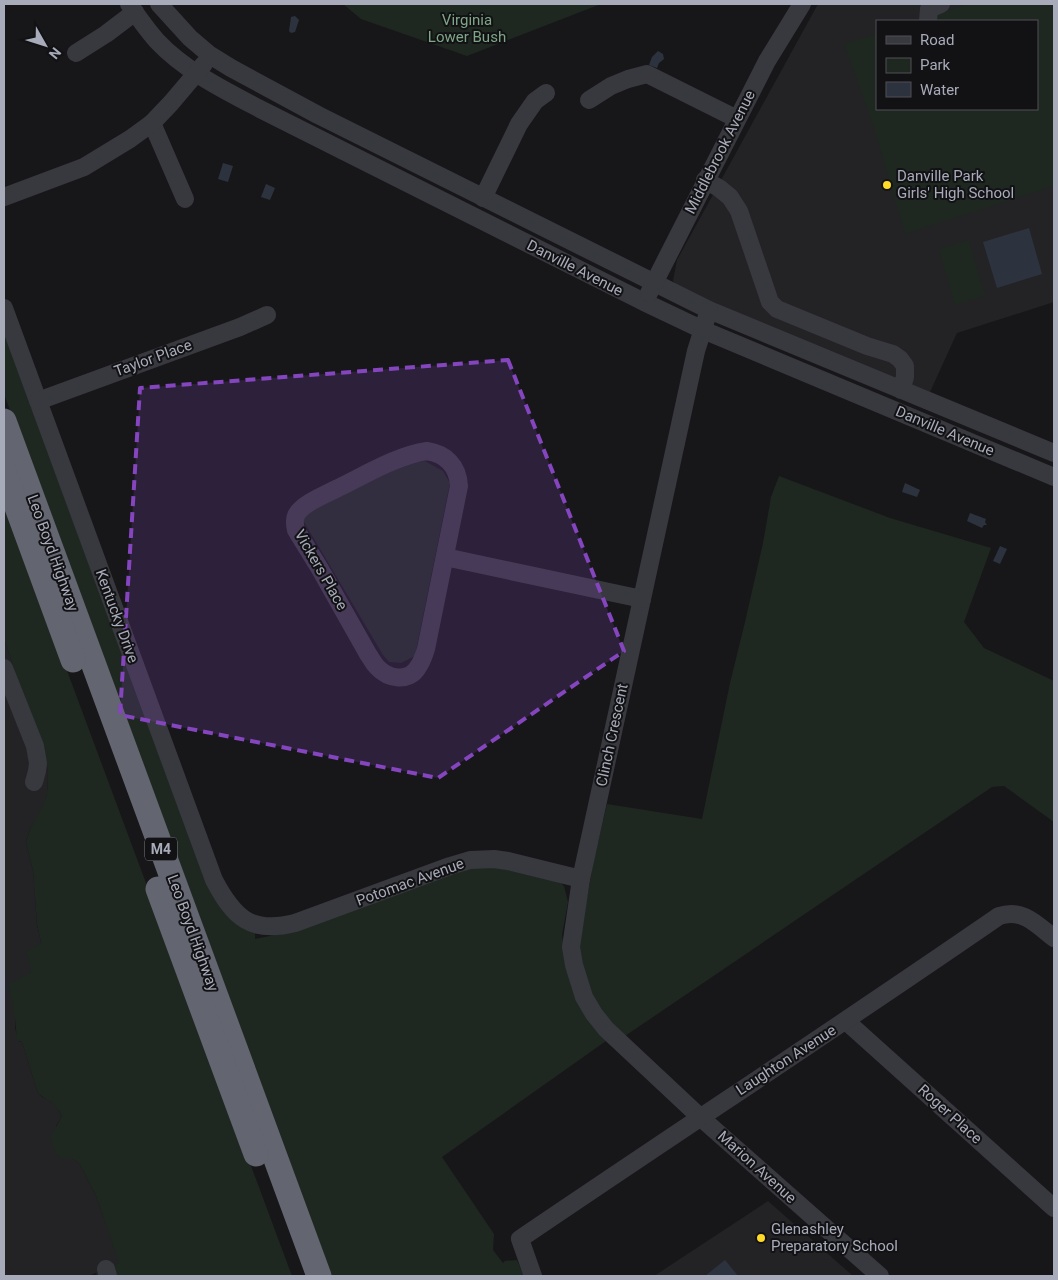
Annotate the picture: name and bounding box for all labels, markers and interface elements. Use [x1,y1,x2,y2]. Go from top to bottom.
park label: Virginia Lower Bush [428,11,506,46]
north arrow [20,20,70,70]
legend [876,20,1038,110]
text: Road [920,31,954,49]
text: N [46,44,64,62]
text: Park [920,56,951,74]
text: Water [920,81,959,99]
street label: Middlebrook Avenue [681,87,759,217]
place label: Danville Park Girls' High School [897,167,1014,202]
marker: Danville Park Girls' High School [881,179,893,191]
street label: Danville Avenue [524,236,626,300]
street label: Taylor Place [112,336,194,380]
street label: Danville Avenue [893,402,997,460]
street label: Leo Boyd Highway [24,492,82,614]
street label: Vickers Place [291,526,351,614]
street label: Kentucky Drive [92,567,142,665]
street label: Clinch Crescent [592,682,632,788]
road number: M4 [145,838,177,861]
street label: Potomac Avenue [354,854,466,910]
street label: Leo Boyd Highway [164,872,222,994]
street label: Laughton Avenue [733,1021,839,1099]
street label: Roger Place [914,1081,986,1147]
street label: Marion Avenue [714,1127,800,1207]
place label: Glenashley Preparatory School [771,1220,898,1255]
marker: Glenashley Preparatory School [755,1232,767,1244]

